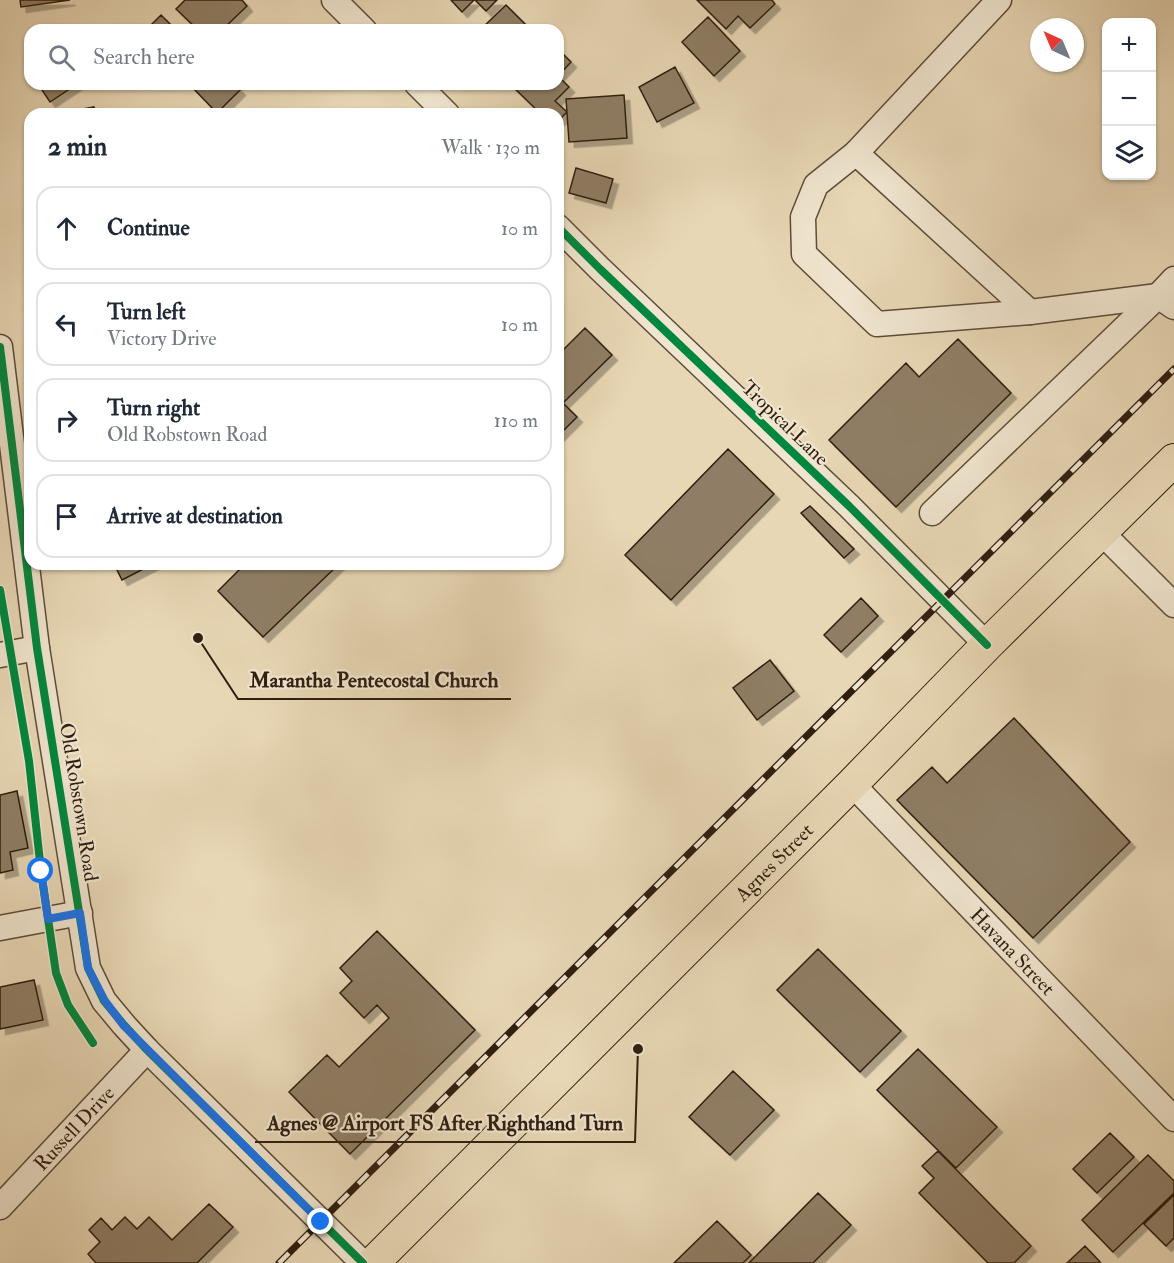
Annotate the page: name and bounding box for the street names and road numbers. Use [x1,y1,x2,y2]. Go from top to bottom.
street label: Tropical Lane [735,375,834,472]
street label: Old Robstown Road [54,721,104,883]
street label: Agnes Street [729,817,819,907]
street label: Havana Street [965,902,1061,1001]
street label: Russell Drive [28,1081,119,1176]

